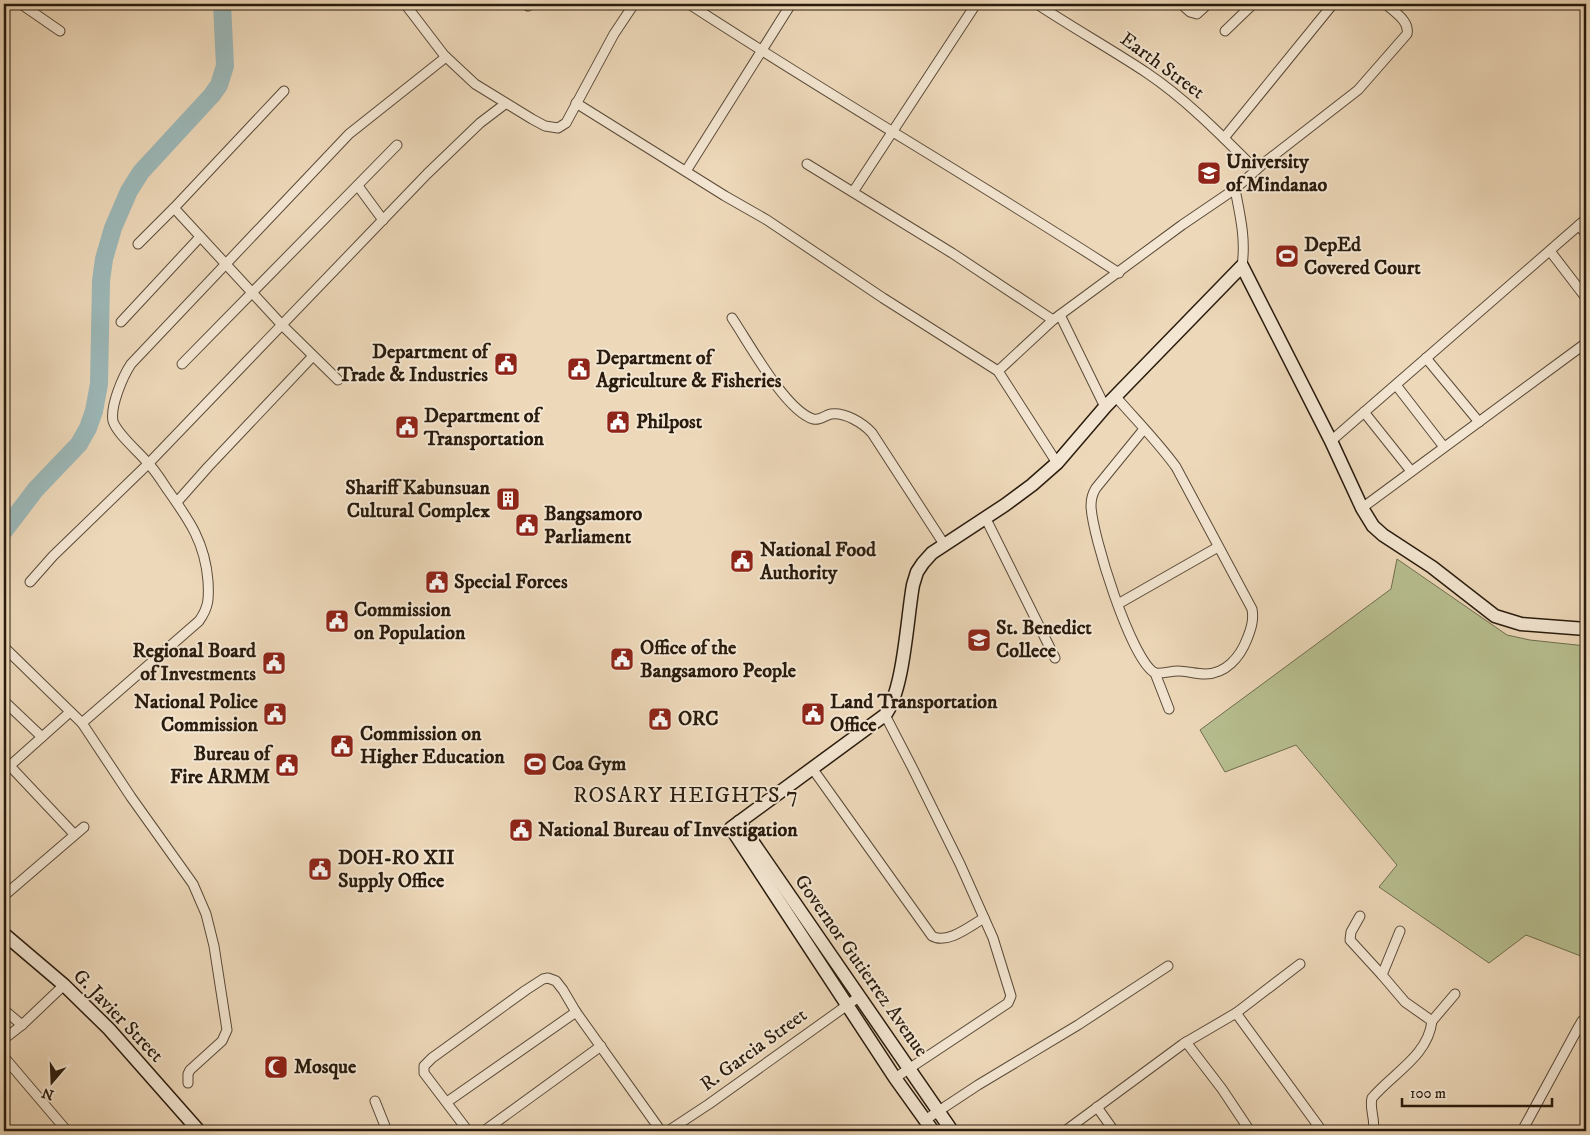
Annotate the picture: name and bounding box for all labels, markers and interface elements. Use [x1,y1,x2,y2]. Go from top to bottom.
street label: Earth Street [1115,27,1209,105]
place label: University of Mindanao [1226,150,1328,198]
school or university icon: University of Mindanao [1196,160,1222,186]
place label: DepEd Covered Court [1304,233,1421,281]
sports icon: DepEd Covered Court [1274,243,1300,269]
place label: Department of Trade & Industries [337,340,492,388]
place label: Department of Agriculture & Fisheries [595,346,782,394]
public building icon: Department of Trade & Industries [493,351,519,377]
public building icon: Department of Agriculture & Fisheries [566,356,592,382]
place label: Department of Transportation [423,404,544,452]
public building icon: Philpost [605,409,631,435]
place label: Philpost [636,410,703,435]
public building icon: Department of Transportation [394,414,420,440]
place label: Shariff Kabunsuan Cultural Complex [345,476,491,524]
building icon: Shariff Kabunsuan Cultural Complex [495,486,521,512]
place label: Bangsamoro Parliament [544,502,643,550]
public building icon: Bangsamoro Parliament [514,512,540,538]
place label: National Food Authority [759,538,877,586]
public building icon: National Food Authority [729,548,755,574]
public building icon: Special Forces [424,569,450,595]
place label: Special Forces [454,570,568,595]
place label: Commission on Population [354,598,466,646]
public building icon: Commission on Population [324,608,350,634]
place label: St. Benedict Collece [996,616,1092,664]
school or university icon: St. Benedict Collece [966,627,992,653]
place label: Office of the Bangsamoro People [640,636,797,684]
place label: Regional Board of Investments [132,639,257,687]
public building icon: Office of the Bangsamoro People [609,646,635,672]
public building icon: Regional Board of Investments [261,650,287,676]
place label: National Police Commission [134,690,259,738]
place label: Land Transportation Office [830,690,998,738]
public building icon: National Police Commission [262,701,288,727]
public building icon: Land Transportation Office [800,701,826,727]
public building icon: ORC [647,706,673,732]
place label: ORC [678,707,718,732]
place label: Commission on Higher Education [360,722,505,770]
public building icon: Commission on Higher Education [329,733,355,759]
place label: Bureau of Fire ARMM [170,742,274,790]
sports icon: Coa Gym [522,751,548,777]
public building icon: Bureau of Fire ARMM [274,752,300,778]
place label: Coa Gym [552,752,626,777]
district label: ROSARY HEIGHTS 7 [573,782,799,809]
public building icon: National Bureau of Investigation [508,817,534,843]
place label: National Bureau of Investigation [538,818,798,843]
place label: DOH-RO XII Supply Office [338,846,454,894]
public building icon: DOH-RO XII Supply Office [307,856,333,882]
street label: Governor Gutierrez Avenue [788,870,934,1062]
street label: G. Javier Street [67,964,169,1068]
street label: R. Garcia Street [696,1003,812,1097]
mosque icon: Mosque [263,1054,289,1080]
place label: Mosque [294,1055,357,1080]
north arrow [28,1058,78,1108]
scale bar [1402,1075,1552,1107]
text: N [39,1083,56,1104]
text: 100 m [1410,1084,1446,1103]

